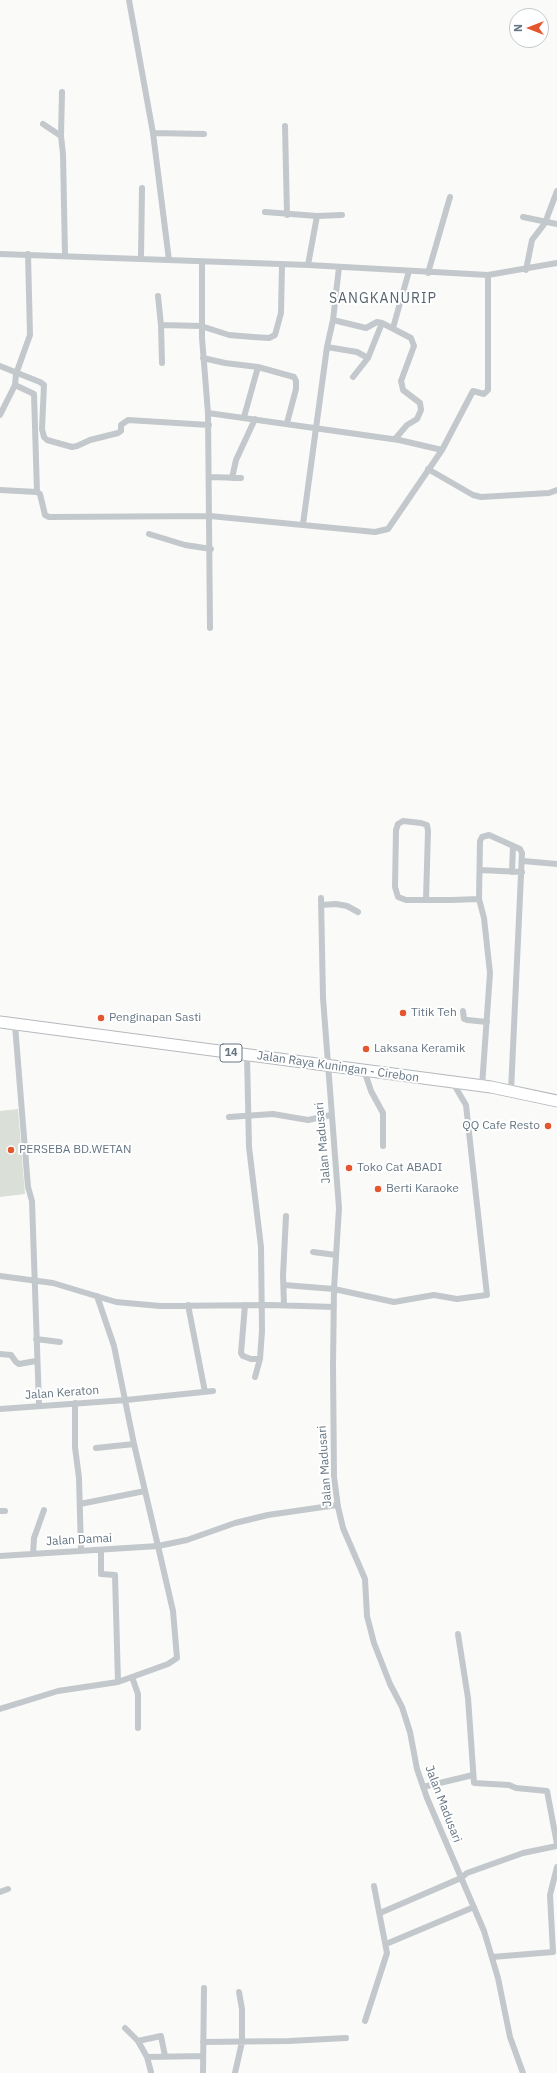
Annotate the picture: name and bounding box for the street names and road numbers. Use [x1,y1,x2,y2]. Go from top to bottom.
road number: 14 [220,1044,242,1062]
street label: Jalan Raya Kuningan - Cirebon [256,1048,420,1086]
street label: Jalan Madusari [312,1102,334,1184]
street label: Jalan Keraton [24,1383,100,1403]
street label: Jalan Madusari [315,1425,335,1507]
street label: Jalan Damai [46,1531,112,1549]
street label: Jalan Madusari [422,1763,464,1845]

